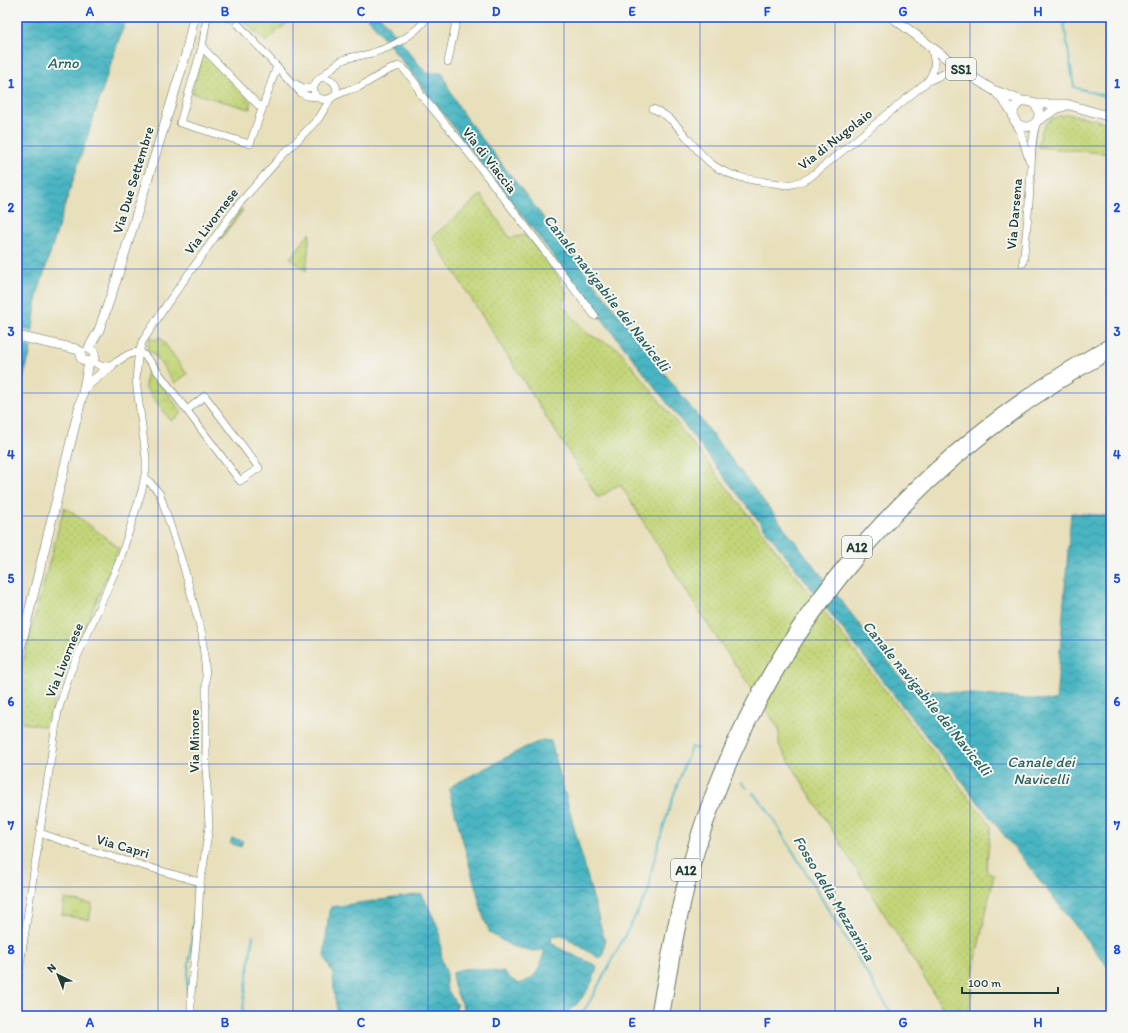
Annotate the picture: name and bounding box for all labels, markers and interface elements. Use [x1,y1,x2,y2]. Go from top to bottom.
text: A [85,4,95,19]
text: B [221,4,230,19]
text: C [357,4,366,19]
text: D [492,4,501,19]
text: E [628,4,636,19]
text: F [764,4,771,19]
text: G [899,4,908,19]
text: H [1034,4,1043,19]
water label: Arno [47,54,80,72]
road number: SS1 [946,58,976,80]
text: 1 [8,76,14,91]
text: 1 [1114,76,1120,91]
street label: Via di Nugolaio [795,105,876,174]
street label: Via Due Settembre [109,124,158,236]
street label: Via di Viaccia [459,124,521,197]
street label: Via Darsena [1003,178,1026,250]
street label: Via Livornese [181,184,242,258]
text: 2 [8,200,15,215]
text: 2 [1114,200,1121,215]
water label: Canale navigabile dei Navicelli [540,211,675,377]
text: 3 [7,324,15,339]
text: 3 [1113,324,1121,339]
text: 4 [7,447,15,462]
text: 4 [1113,447,1121,462]
road number: A12 [842,536,872,558]
text: 5 [8,571,15,586]
text: 5 [1114,571,1121,586]
water label: Canale navigabile dei Navicelli [859,617,996,781]
street label: Via Livornese [42,620,87,700]
text: 6 [8,694,15,709]
text: 6 [1114,694,1121,709]
street label: Via Minore [186,709,203,773]
water label: Canale dei Navicelli [1007,753,1077,788]
text: 7 [7,818,15,833]
text: 7 [1113,818,1121,833]
street label: Via Capri [94,831,151,862]
water label: Fosso della Mezzanina [790,832,879,964]
road number: A12 [671,859,701,881]
text: 8 [7,942,15,957]
text: 8 [1113,942,1121,957]
north arrow [38,955,78,995]
text: N [44,961,59,975]
scale bar [962,969,1058,995]
text: 100 m [968,976,1001,990]
text: A [85,1015,95,1030]
text: B [221,1015,230,1030]
text: C [357,1015,366,1030]
text: D [492,1015,501,1030]
text: E [628,1015,636,1030]
text: F [764,1015,771,1030]
text: G [899,1015,908,1030]
text: H [1034,1015,1043,1030]

